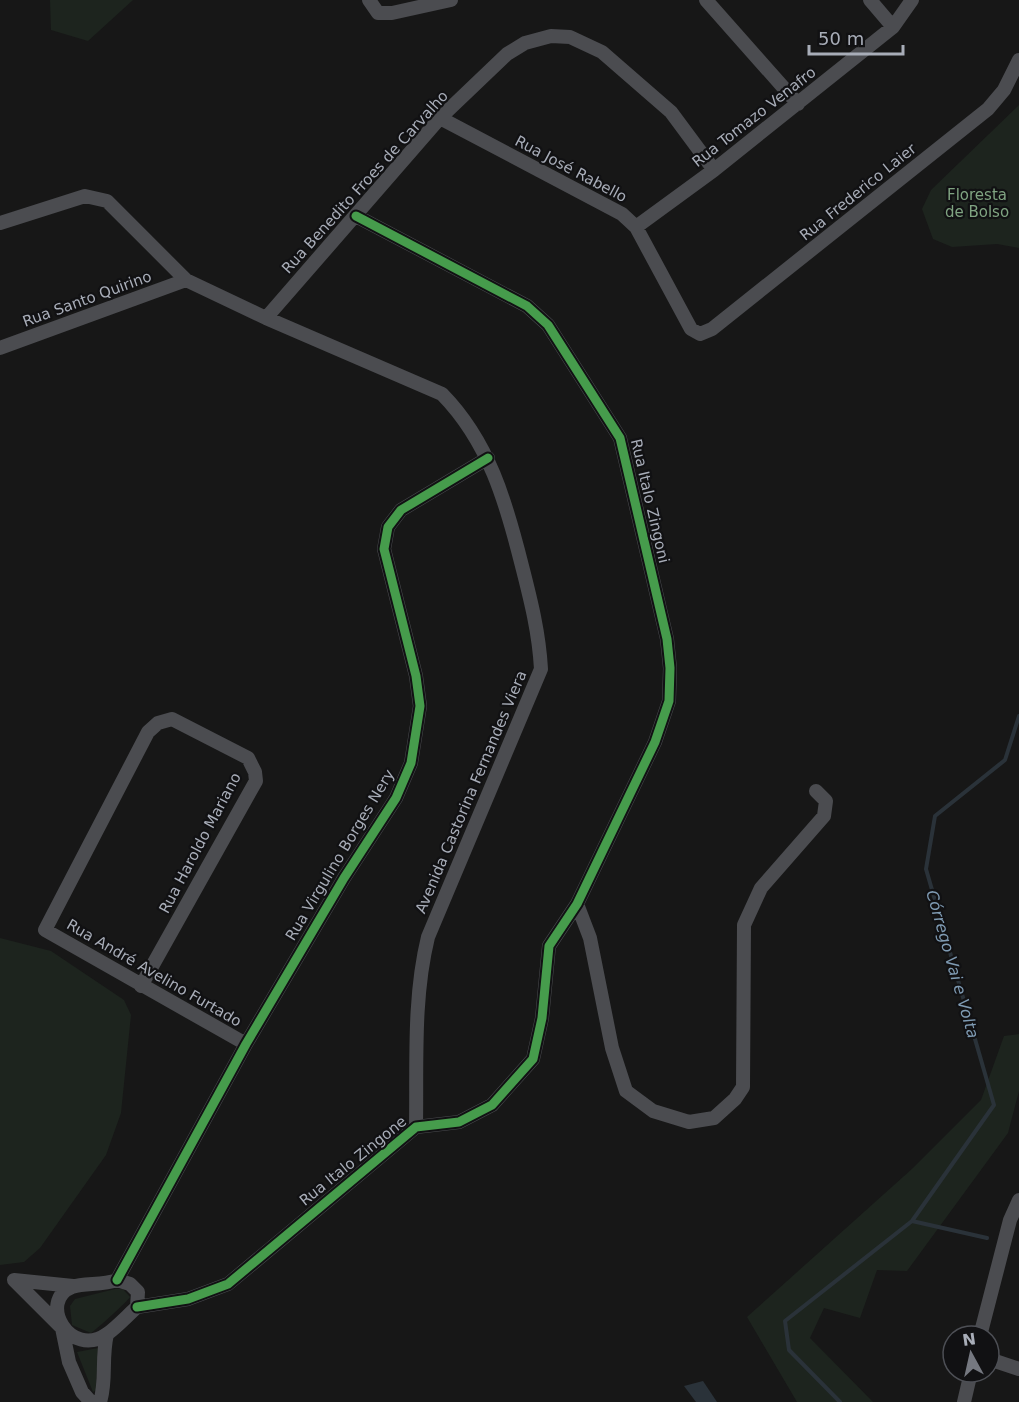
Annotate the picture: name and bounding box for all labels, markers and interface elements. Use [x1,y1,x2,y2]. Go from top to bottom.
scale bar [809,18,904,56]
text: 50 m [818,28,864,49]
street label: Rua Tomazo Venafro [689,63,819,171]
street label: Rua Benedito Froes de Carvalho [278,87,452,277]
street label: Rua José Rabello [512,132,630,206]
street label: Rua Frederico Laier [796,139,920,244]
park label: Floresta de Bolso [945,186,1009,221]
street label: Rua Santo Quirino [20,267,154,331]
street label: Rua Italo Zingoni [627,437,673,565]
street label: Avenida Castorina Fernandes Viera [411,668,531,916]
street label: Rua Virgulino Borges Nery [282,766,398,944]
street label: Rua Haroldo Mariano [155,770,245,916]
water label: Córrego Vai e Volta [922,888,983,1041]
street label: Rua André Avelino Furtado [63,915,245,1031]
street label: Rua Italo Zingone [296,1112,410,1210]
north arrow [941,1324,1001,1384]
text: N [961,1329,977,1350]

